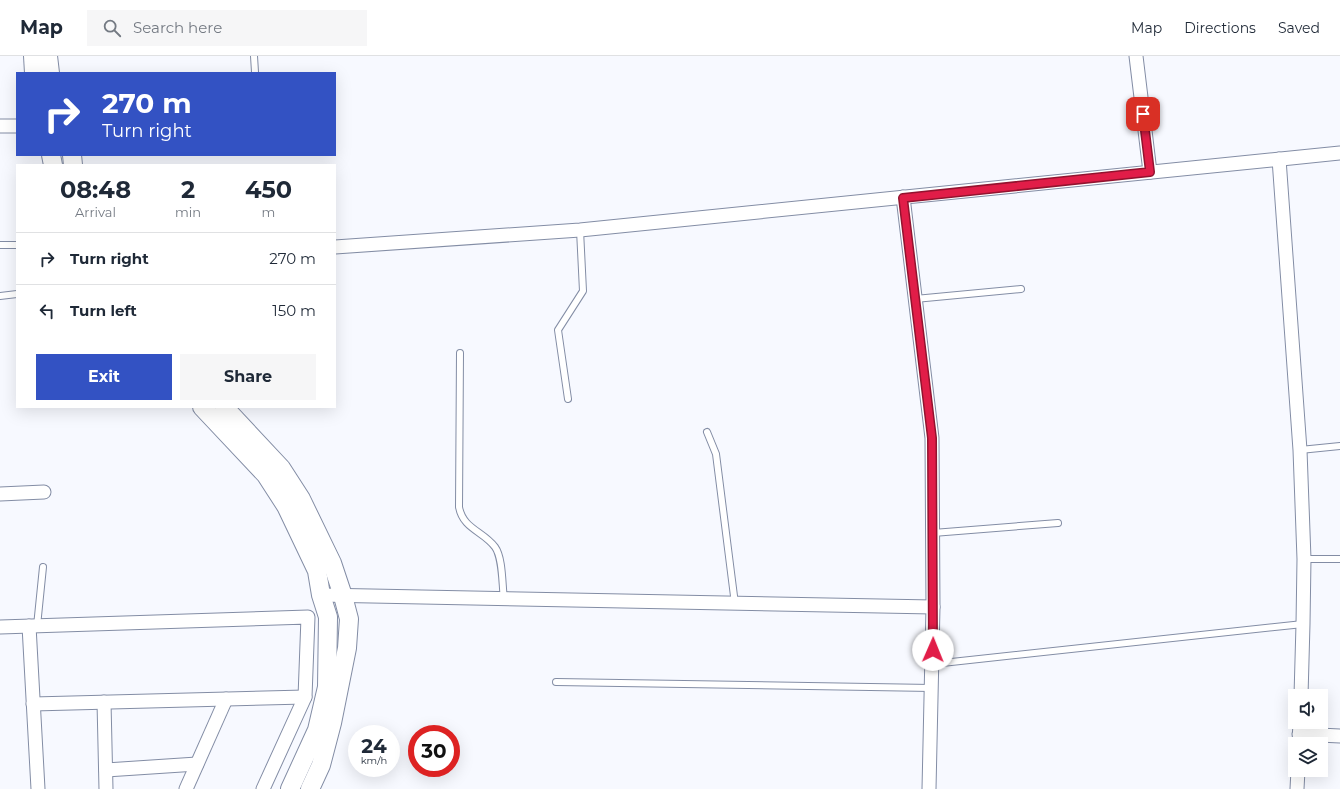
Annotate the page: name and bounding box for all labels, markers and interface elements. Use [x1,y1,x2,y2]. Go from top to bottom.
search box [87,10,367,46]
text: Map [20,16,63,39]
icon: search [101,17,123,39]
text: Search here [133,18,222,37]
text: Map [1131,19,1162,37]
text: Directions [1184,19,1256,37]
text: Saved [1278,19,1320,37]
text: 270 m [102,86,192,120]
icon: right [36,88,88,140]
pin [1126,97,1160,131]
icon: arrive [1132,103,1154,125]
text: Turn right [102,120,192,142]
text: 08:48 [60,175,131,204]
text: 2 [181,175,195,204]
text: 450 [245,175,292,204]
text: Arrival [75,204,116,220]
text: min [175,204,201,220]
text: m [262,204,275,220]
icon: right [36,248,58,270]
text: Turn right [70,249,149,268]
text: 270 m [269,249,316,268]
icon: left [36,300,58,322]
text: Turn left [70,301,137,320]
text: 150 m [272,301,316,320]
button: Exit [36,354,172,400]
button: Share [180,354,316,400]
position arrow [912,629,954,671]
map controls [1288,689,1328,777]
button: sound [1288,689,1328,729]
speed limit sign: 30 [408,725,460,777]
text: 24 [361,734,387,758]
button: layers [1288,737,1328,777]
text: km/h [361,754,387,767]

